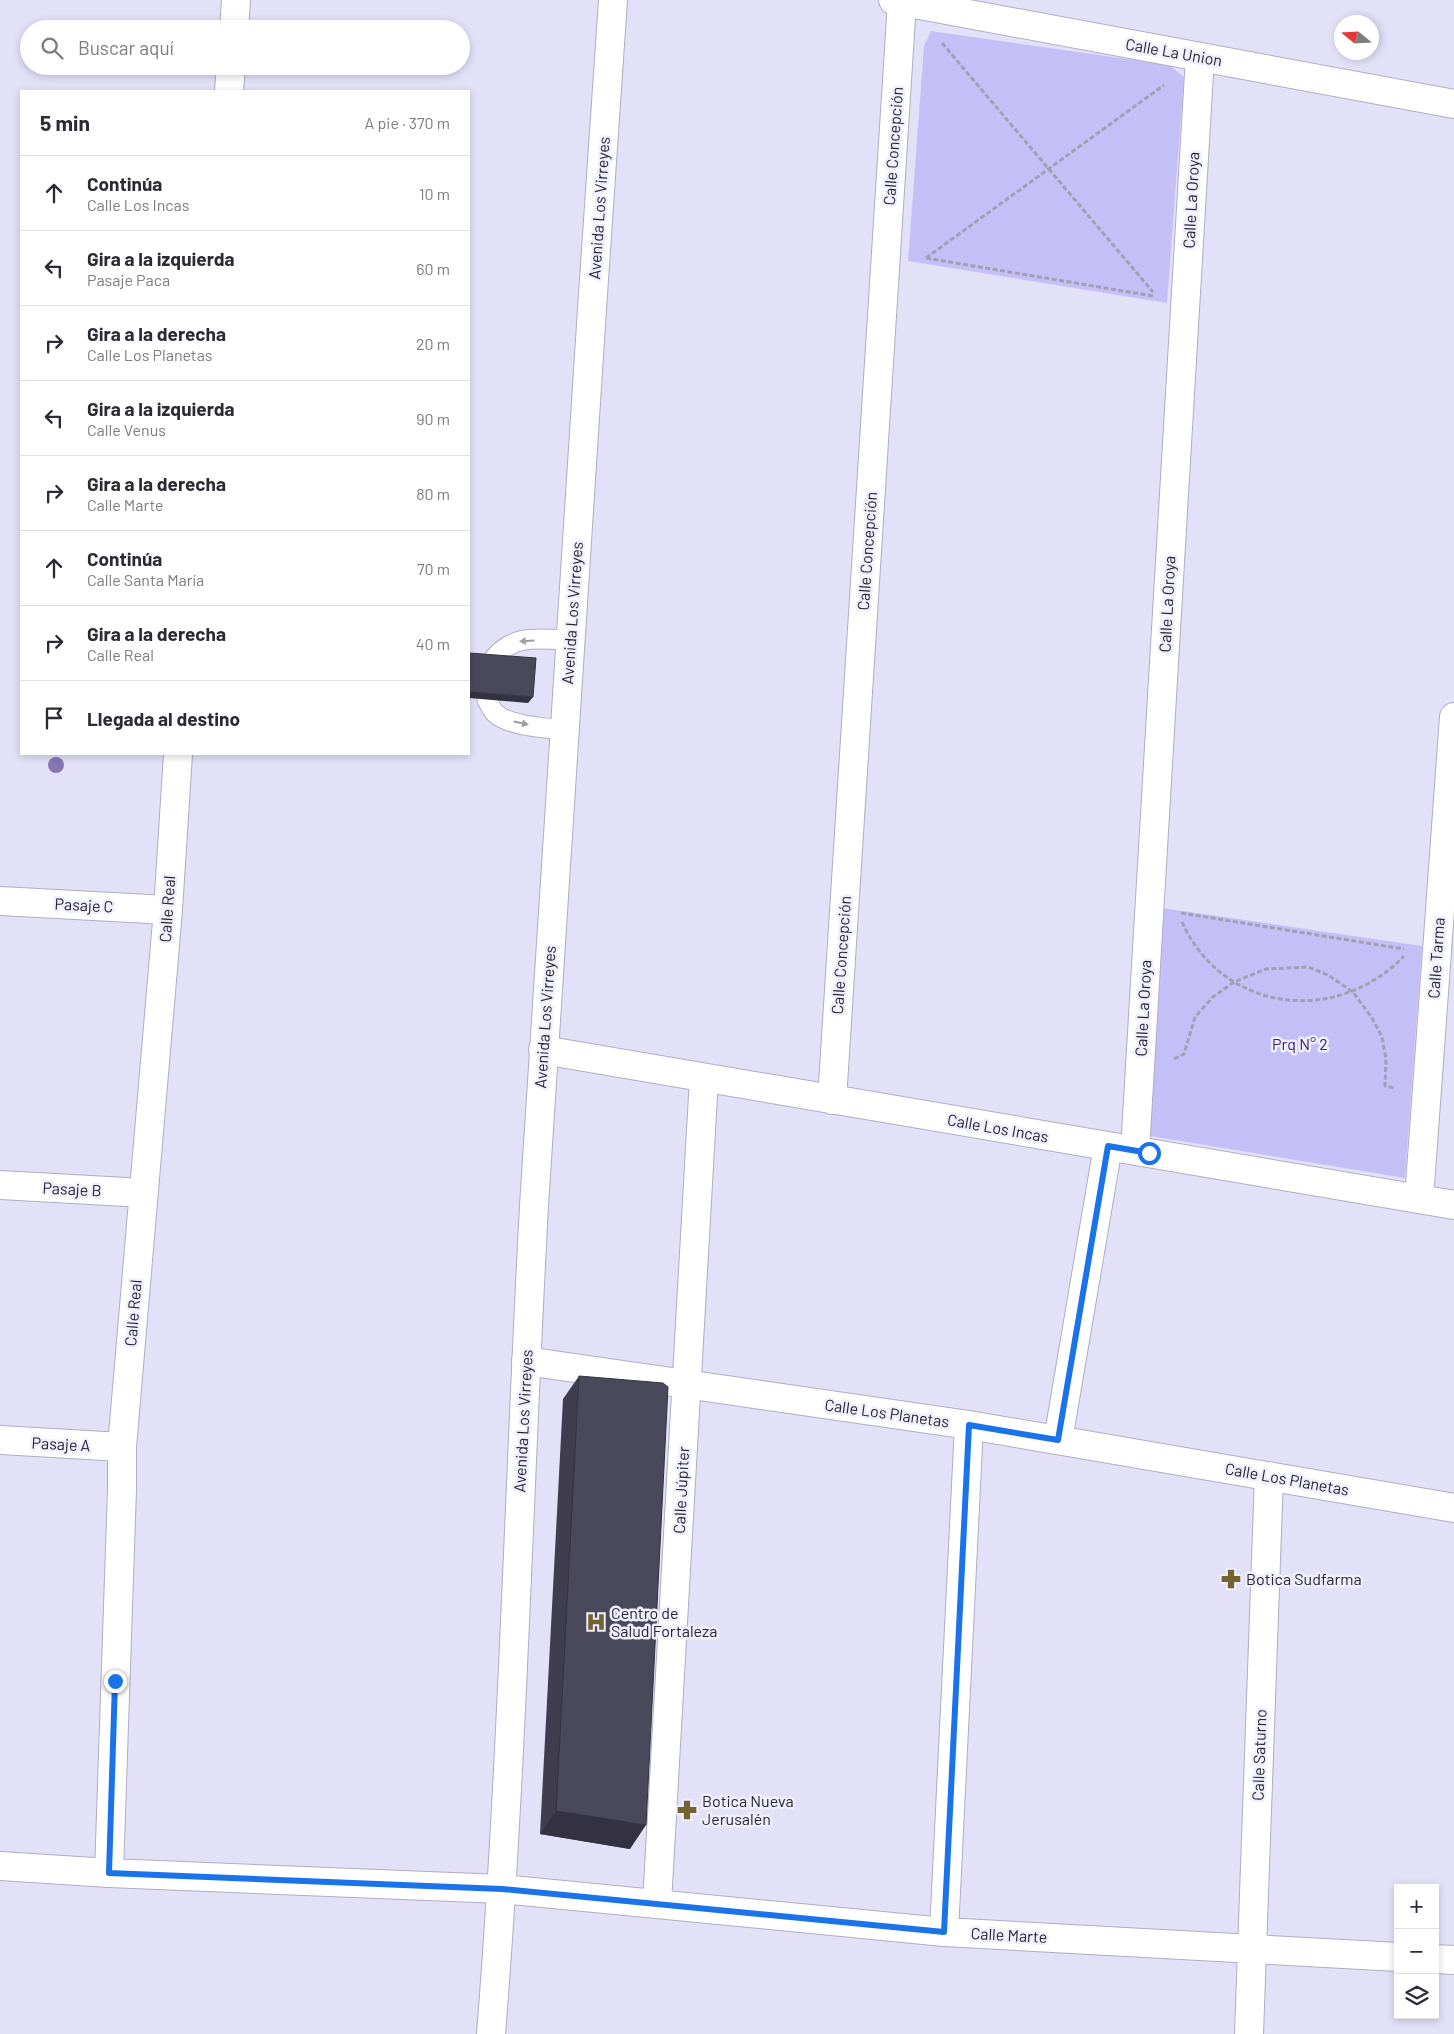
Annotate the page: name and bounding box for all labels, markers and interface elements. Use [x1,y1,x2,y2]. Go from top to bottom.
north arrow [1334,15,1379,60]
search box [20,20,470,75]
icon: search [38,34,66,62]
street label: Calle La Union [1124,34,1224,69]
text: Buscar aquí [78,36,174,59]
street label: Calle Concepción [879,86,906,206]
text: 5 min [40,110,90,135]
text: A pie · 370 m [365,113,450,132]
street label: Avenida Los Virreyes [584,136,613,280]
street label: Calle La Oroya [1178,151,1203,249]
text: Continúa [87,172,162,195]
icon: ahead [40,179,68,207]
text: 10 m [419,184,450,203]
text: Calle Los Incas [87,195,189,214]
text: Gira a la izquierda [87,247,235,270]
icon: left [40,254,68,282]
text: 60 m [416,259,450,278]
text: Pasaje Paca [87,270,170,289]
text: Gira a la derecha [87,322,226,345]
icon: right [40,329,68,357]
text: 20 m [416,334,450,353]
text: Calle Los Planetas [87,345,213,364]
text: Gira a la izquierda [87,397,235,420]
icon: left [40,404,68,432]
text: 90 m [416,409,450,428]
text: Calle Venus [87,420,166,439]
text: Gira a la derecha [87,472,226,495]
icon: right [40,479,68,507]
text: 80 m [416,484,450,503]
street label: Calle Concepción [853,491,880,611]
text: Calle Marte [87,495,164,514]
street label: Avenida Los Virreyes [557,541,586,685]
text: Continúa [87,547,162,570]
icon: ahead [40,554,68,582]
street label: Calle La Oroya [1154,555,1179,653]
text: 70 m [417,559,450,578]
text: Calle Santa María [87,570,204,589]
text: Gira a la derecha [87,622,226,645]
icon: right [40,629,68,657]
text: 40 m [416,634,450,653]
one-way arrow [519,637,535,645]
text: Calle Real [87,645,154,664]
icon: arrive [40,704,68,732]
text: Llegada al destino [87,707,240,730]
one-way arrow [513,719,528,727]
street label: Calle Real [155,875,178,943]
street label: Pasaje C [54,893,114,916]
street label: Calle Concepción [827,895,854,1015]
street label: Calle Tarma [1423,917,1448,999]
street label: Avenida Los Virreyes [530,945,559,1089]
street label: Calle La Oroya [1130,959,1155,1057]
park label: Prq N° 2 [1272,1034,1328,1053]
street label: Calle Los Incas [946,1109,1050,1146]
route start [1138,1142,1161,1165]
street label: Pasaje B [42,1177,102,1200]
street label: Calle Real [120,1279,145,1347]
street label: Avenida Los Virreyes [509,1349,536,1493]
street label: Calle Los Planetas [824,1394,951,1431]
street label: Pasaje A [31,1432,91,1455]
street label: Calle Júpiter [669,1446,692,1534]
street label: Calle Los Planetas [1224,1458,1351,1499]
pharmacy icon: Botica Sudfarma [1220,1568,1242,1590]
place label: Botica Sudfarma [1246,1569,1362,1588]
place label: Centro de Salud Fortaleza [611,1603,717,1640]
hospital icon: Centro de Salud Fortaleza [585,1611,607,1633]
route end [104,1670,127,1693]
street label: Calle Saturno [1247,1709,1270,1801]
place label: Botica Nueva Jerusalén [702,1791,794,1828]
pharmacy icon: Botica Nueva Jerusalén [676,1799,698,1821]
map controls [1394,1884,1439,2019]
button: + [1394,1884,1439,1929]
street label: Calle Marte [970,1923,1048,1946]
button: − [1394,1929,1439,1974]
button: layers [1394,1974,1439,2019]

